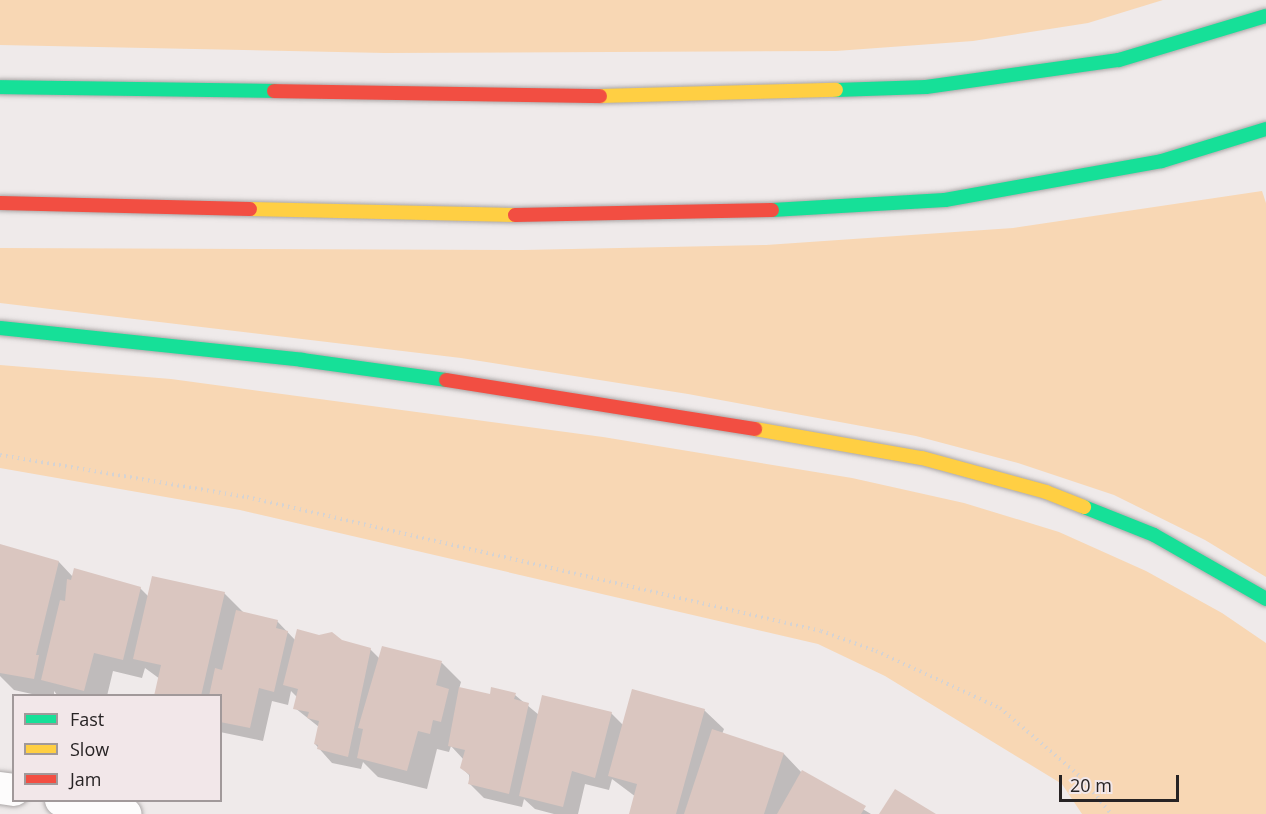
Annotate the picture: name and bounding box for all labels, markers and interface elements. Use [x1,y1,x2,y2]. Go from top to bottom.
legend [12,694,222,802]
text: Fast [70,707,104,731]
text: Slow [70,737,109,761]
scale bar [1062,763,1182,801]
text: Jam [70,767,102,791]
text: 20 m [1070,773,1112,797]

